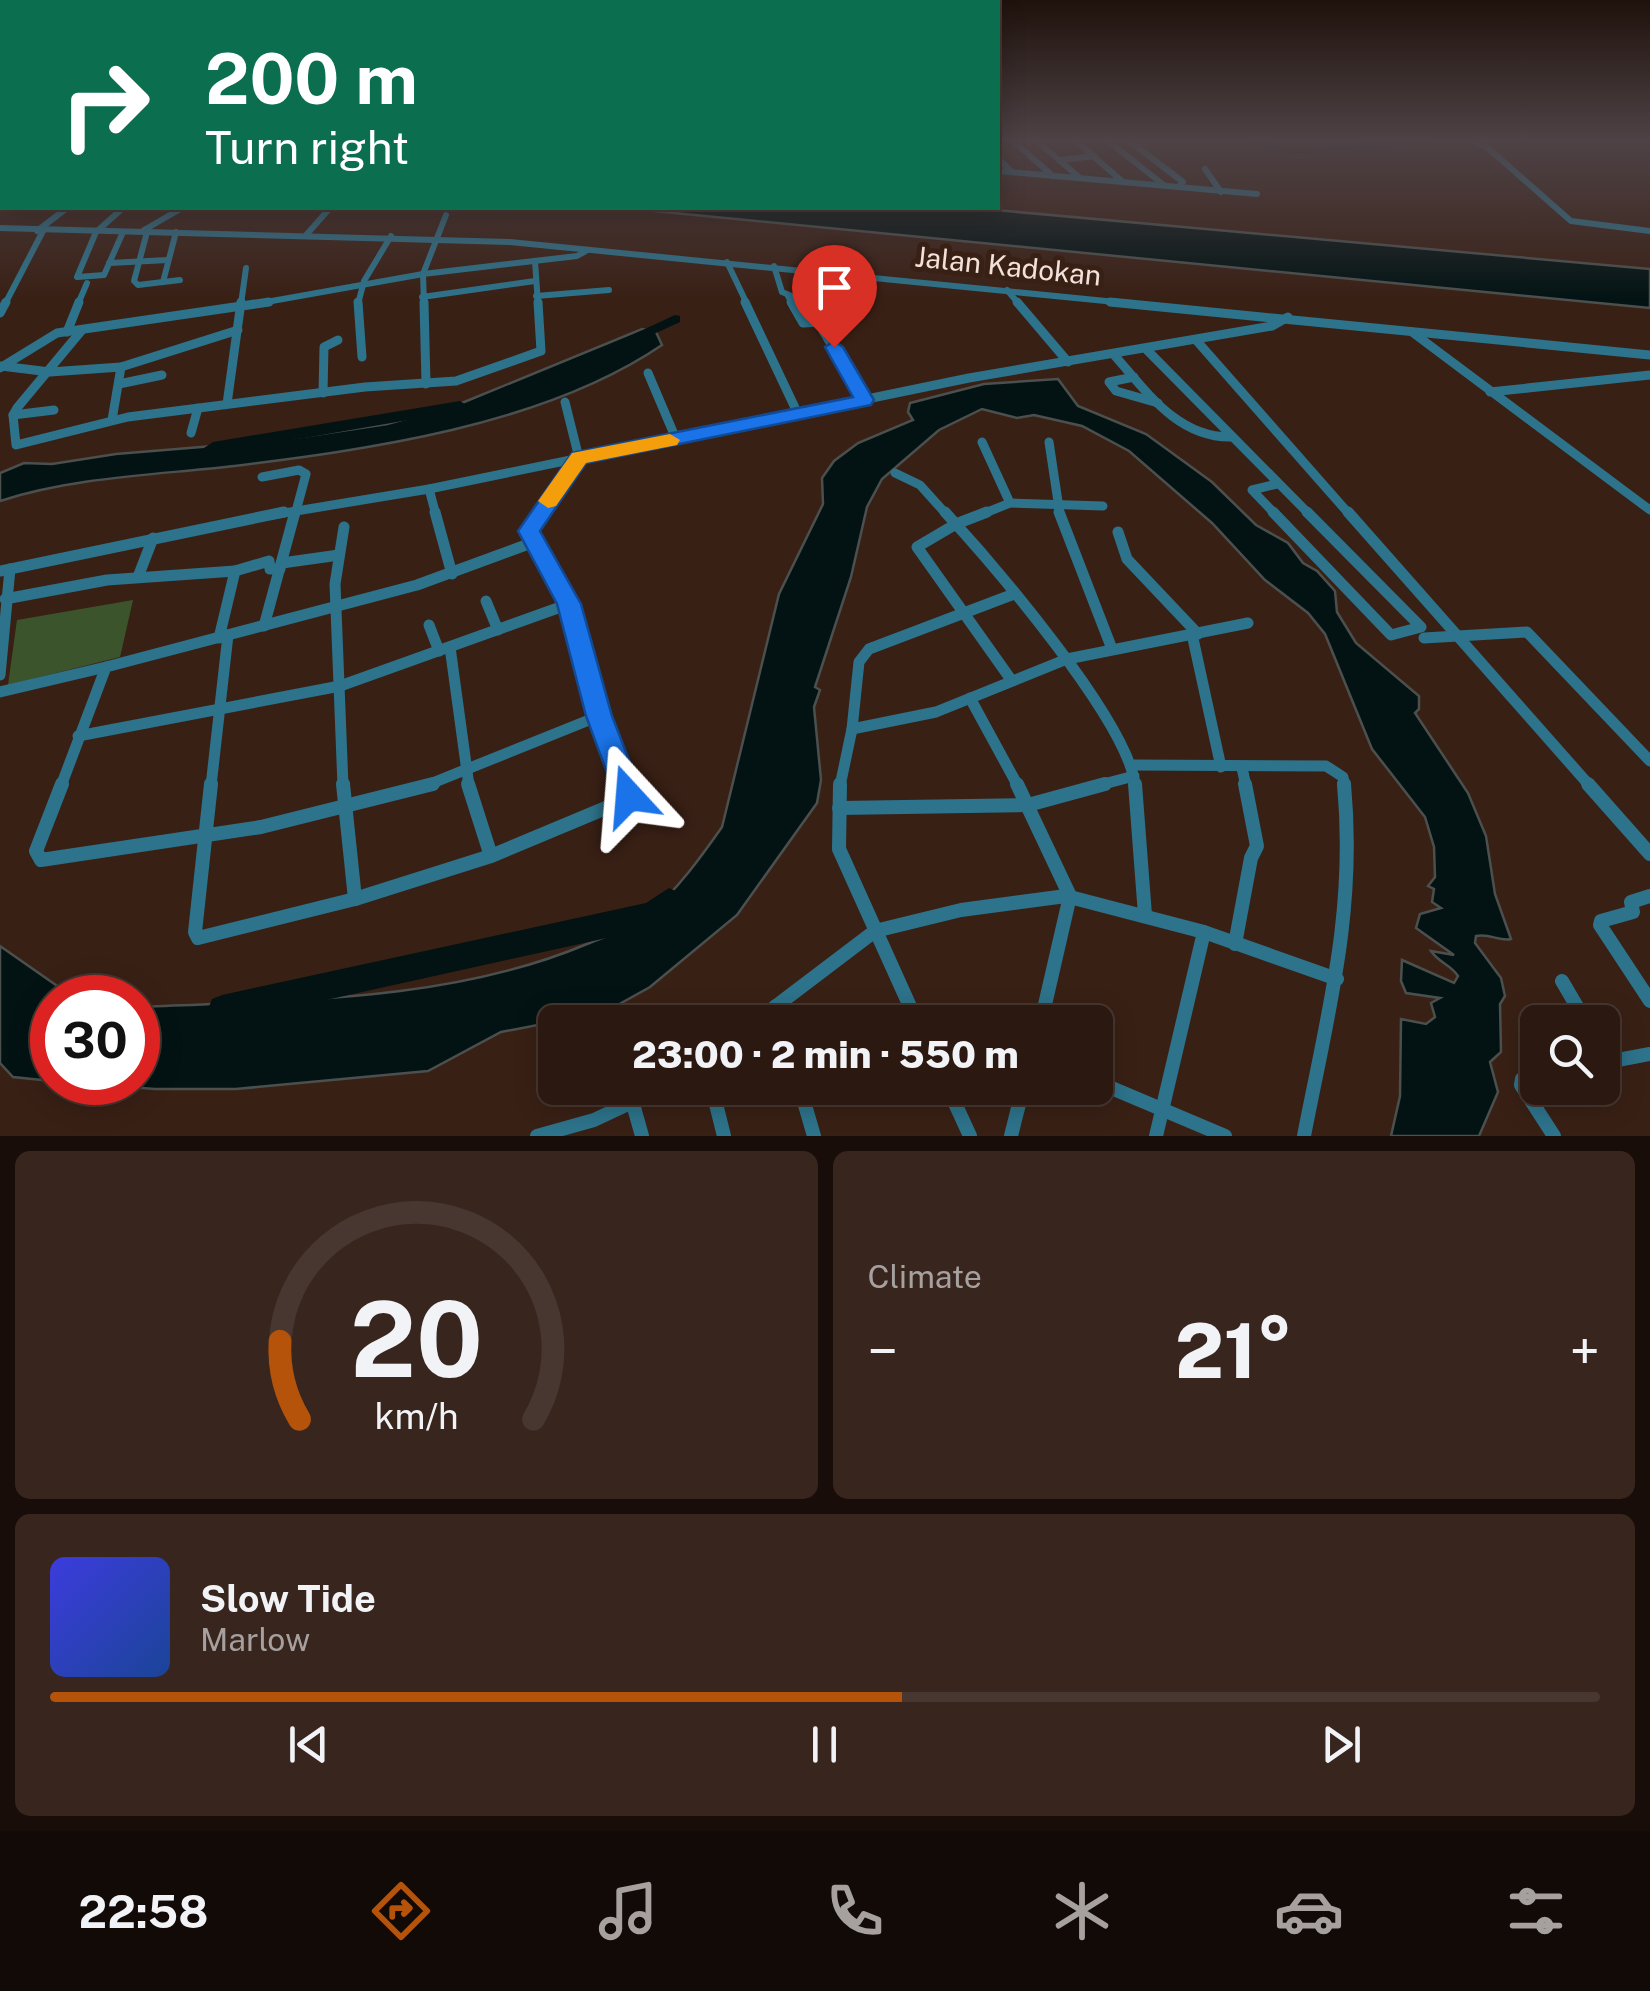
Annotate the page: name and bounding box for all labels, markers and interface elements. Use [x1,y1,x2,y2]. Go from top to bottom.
text: 200 m [205,37,418,120]
icon: right [40,40,170,170]
text: Turn right [205,121,409,174]
street label: Jalan Kadokan [913,239,1103,292]
pin [792,245,877,348]
icon: arrive [807,260,862,315]
position arrow [577,744,681,848]
speed limit sign: 30 [30,975,160,1105]
map controls [1520,1005,1620,1105]
button: search [1520,1005,1620,1105]
text: 23:00 · 2 min · 550 m [632,1032,1019,1077]
text: Climate [868,1258,982,1295]
text: 20 [350,1278,483,1400]
text: 21° [1175,1307,1293,1395]
text: − [868,1319,898,1383]
text: + [1570,1319,1600,1383]
text: km/h [374,1395,458,1437]
text: Slow Tide [200,1576,376,1621]
text: Marlow [200,1621,310,1658]
icon: previous [281,1717,336,1772]
icon: pause [797,1717,852,1772]
icon: next [1314,1717,1369,1772]
icon: directions [366,1876,436,1946]
icon: music [593,1876,663,1946]
icon: phone [820,1876,890,1946]
icon: climate [1047,1876,1117,1946]
icon: car [1274,1876,1344,1946]
icon: filters [1501,1876,1571,1946]
text: 22:58 [79,1885,208,1938]

